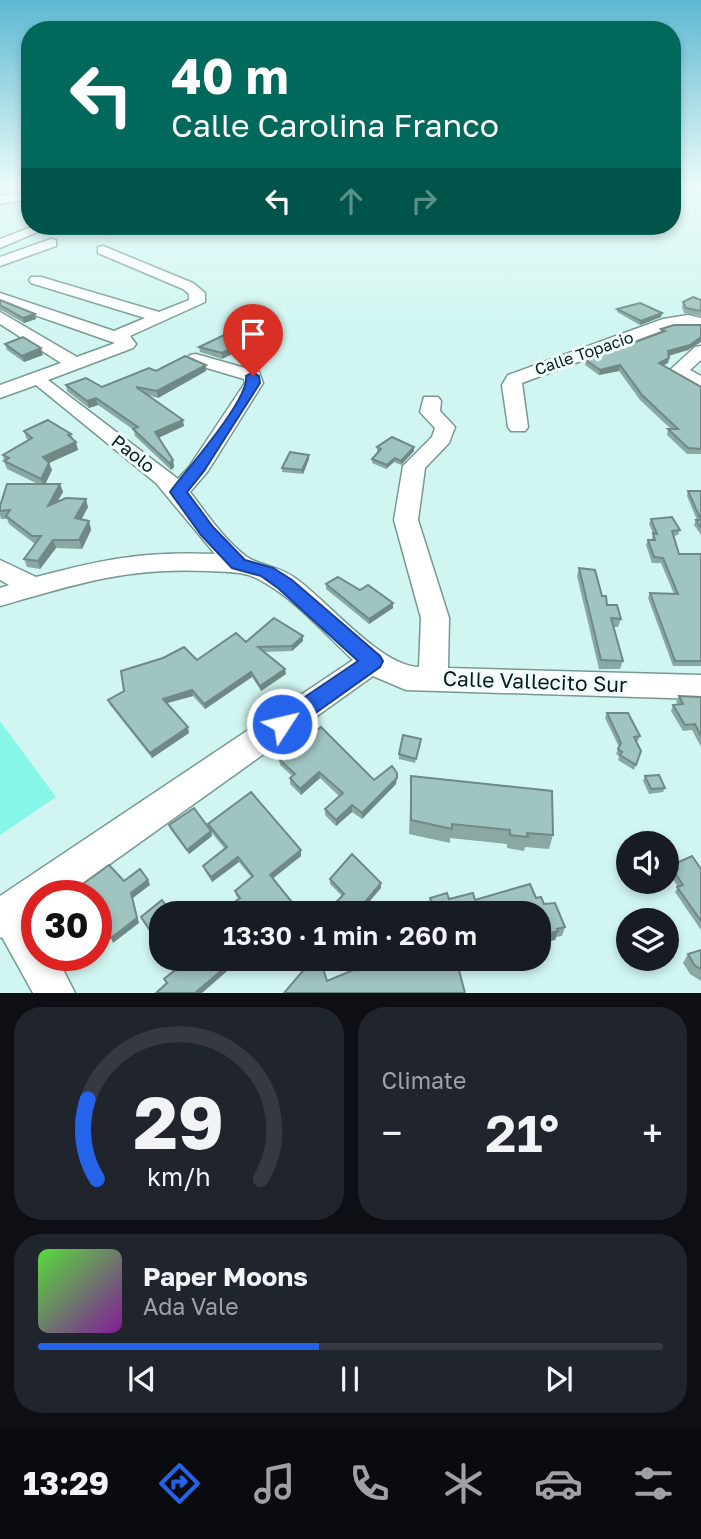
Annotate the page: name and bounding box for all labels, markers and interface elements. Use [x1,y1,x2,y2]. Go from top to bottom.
text: 40 m [171,46,289,105]
icon: left [56,49,147,140]
text: Calle Carolina Franco [171,106,499,144]
icon: left [259,182,297,220]
icon: ahead [332,182,370,220]
icon: right [405,182,443,220]
pin [223,304,283,376]
icon: arrive [234,315,272,353]
street label: Calle Topacio [532,327,636,379]
street label: Paolo [108,429,160,477]
street label: Calle Vallecito Sur [442,665,628,697]
position arrow [245,687,319,761]
map controls [616,831,679,971]
button: sound [616,831,679,894]
speed limit sign: 30 [21,880,112,971]
button: layers [616,908,679,971]
text: 13:30 · 1 min · 260 m [223,920,477,951]
text: Climate [382,1066,466,1094]
text: 29 [133,1079,224,1166]
text: 21° [485,1101,559,1163]
text: − [382,1110,402,1155]
text: + [642,1110,663,1155]
text: km/h [147,1161,211,1192]
text: Paper Moons [143,1261,308,1292]
text: Ada Vale [143,1292,239,1320]
icon: previous [123,1360,161,1398]
icon: pause [331,1360,369,1398]
icon: next [540,1360,578,1398]
icon: directions [155,1459,204,1508]
icon: music [250,1459,299,1508]
icon: phone [345,1459,394,1508]
icon: climate [439,1459,488,1508]
icon: car [534,1459,583,1508]
icon: filters [629,1459,678,1508]
text: 13:29 [23,1464,109,1502]

